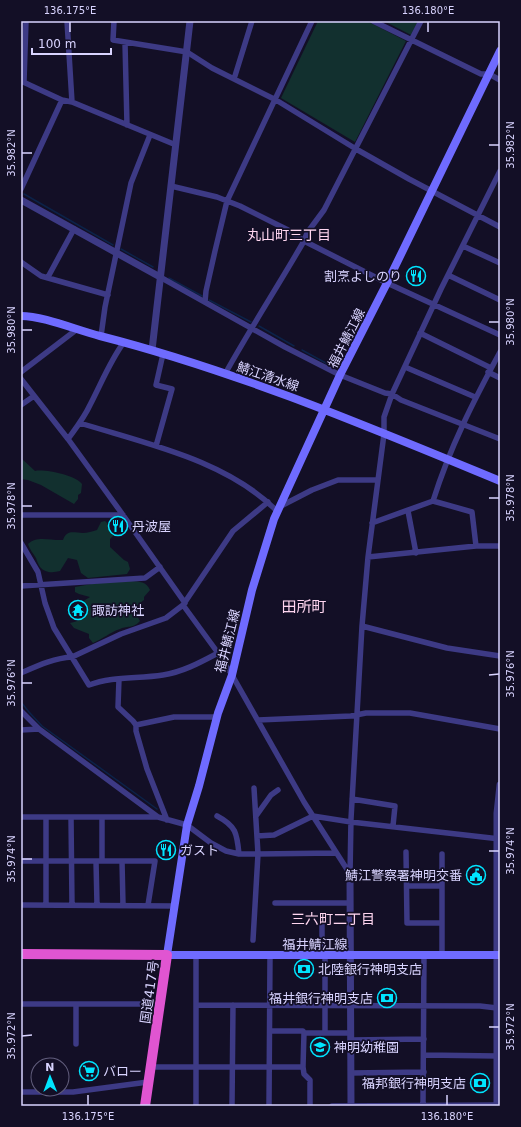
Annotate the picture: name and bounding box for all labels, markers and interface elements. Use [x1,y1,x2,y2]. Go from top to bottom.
text: 136.175°E [44,5,96,16]
text: 136.180°E [402,5,454,16]
scale bar [32,30,111,56]
text: 100 m [38,37,76,51]
text: 35.982°N [505,121,516,169]
text: 35.982°N [6,129,17,177]
district label: 丸山町三丁目 [247,227,331,243]
restaurant icon: 割烹よしのり [405,265,427,287]
place label: 割烹よしのり [324,269,402,284]
text: 35.980°N [505,298,516,346]
text: 35.980°N [6,306,17,354]
street label: 福井鯖江線 [325,306,368,371]
street label: 鯖江清水線 [235,359,301,394]
text: 35.978°N [505,474,516,522]
text: 35.978°N [6,482,17,530]
restaurant icon: 丹波屋 [107,515,129,537]
place label: 丹波屋 [132,519,171,534]
district label: 田所町 [281,598,327,616]
temple icon: 諏訪神社 [67,599,89,621]
place label: 諏訪神社 [92,603,144,618]
street label: 福井鯖江線 [212,608,243,674]
text: 35.976°N [505,650,516,698]
text: 35.976°N [6,659,17,707]
text: 35.974°N [505,827,516,875]
text: 35.974°N [6,835,17,883]
restaurant icon: ガスト [155,839,177,861]
place label: ガスト [180,843,219,858]
public building icon: 鯖江警察署神明交番 [465,864,487,886]
place label: 鯖江警察署神明交番 [345,868,462,883]
district label: 三六町二丁目 [291,911,375,927]
street label: 福井鯖江線 [282,937,348,952]
bank icon: 北陸銀行神明支店 [293,958,315,980]
street label: 国道417号 [138,959,161,1025]
place label: 北陸銀行神明支店 [318,962,422,977]
bank icon: 福井銀行神明支店 [376,987,398,1009]
place label: 福井銀行神明支店 [269,991,373,1006]
text: 35.972°N [505,1003,516,1051]
text: 35.972°N [6,1012,17,1060]
school or university icon: 神明幼稚園 [309,1036,331,1058]
place label: 神明幼稚園 [334,1040,399,1055]
north arrow [30,1057,70,1097]
supermarket icon: バロー [78,1060,100,1082]
text: N [45,1061,55,1074]
place label: バロー [103,1064,142,1079]
bank icon: 福邦銀行神明支店 [469,1072,491,1094]
place label: 福邦銀行神明支店 [362,1076,466,1091]
text: 136.175°E [62,1111,114,1122]
text: 136.180°E [421,1111,473,1122]

